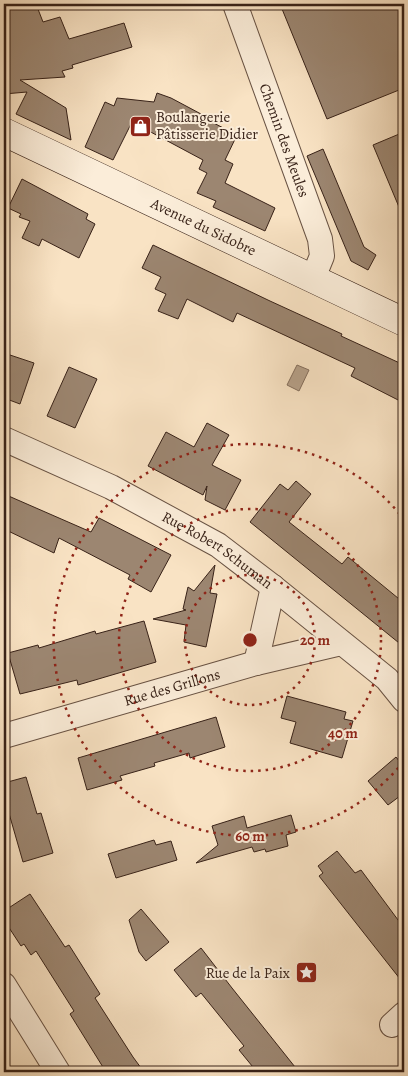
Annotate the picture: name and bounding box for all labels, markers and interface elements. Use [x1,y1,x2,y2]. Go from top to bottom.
street label: Chemin des Meules [255,81,314,200]
place label: Boulangerie Pâtisserie Didier [156,107,258,144]
shop icon: Boulangerie Pâtisserie Didier [128,114,152,138]
street label: Avenue du Sidobre [147,193,260,261]
street label: Rue Robert Schuman [158,507,277,593]
text: 20 m [300,630,330,650]
centre of rings [241,631,259,649]
street label: Rue des Grillons [122,664,222,711]
text: 40 m [328,723,358,743]
text: 60 m [235,826,265,846]
place icon: Rue de la Paix [294,961,318,985]
place label: Rue de la Paix [206,963,290,983]

